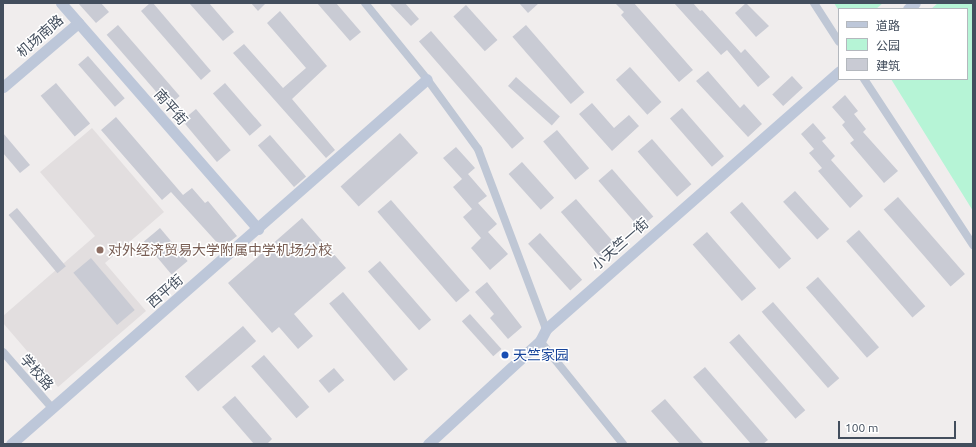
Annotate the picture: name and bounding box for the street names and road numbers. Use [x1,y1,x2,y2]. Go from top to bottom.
street label: 机场南路 [13,11,67,61]
street label: 南平街 [151,86,191,128]
street label: 小天竺一街 [588,215,652,273]
street label: 西平街 [144,271,186,311]
street label: 学校路 [17,351,57,393]

